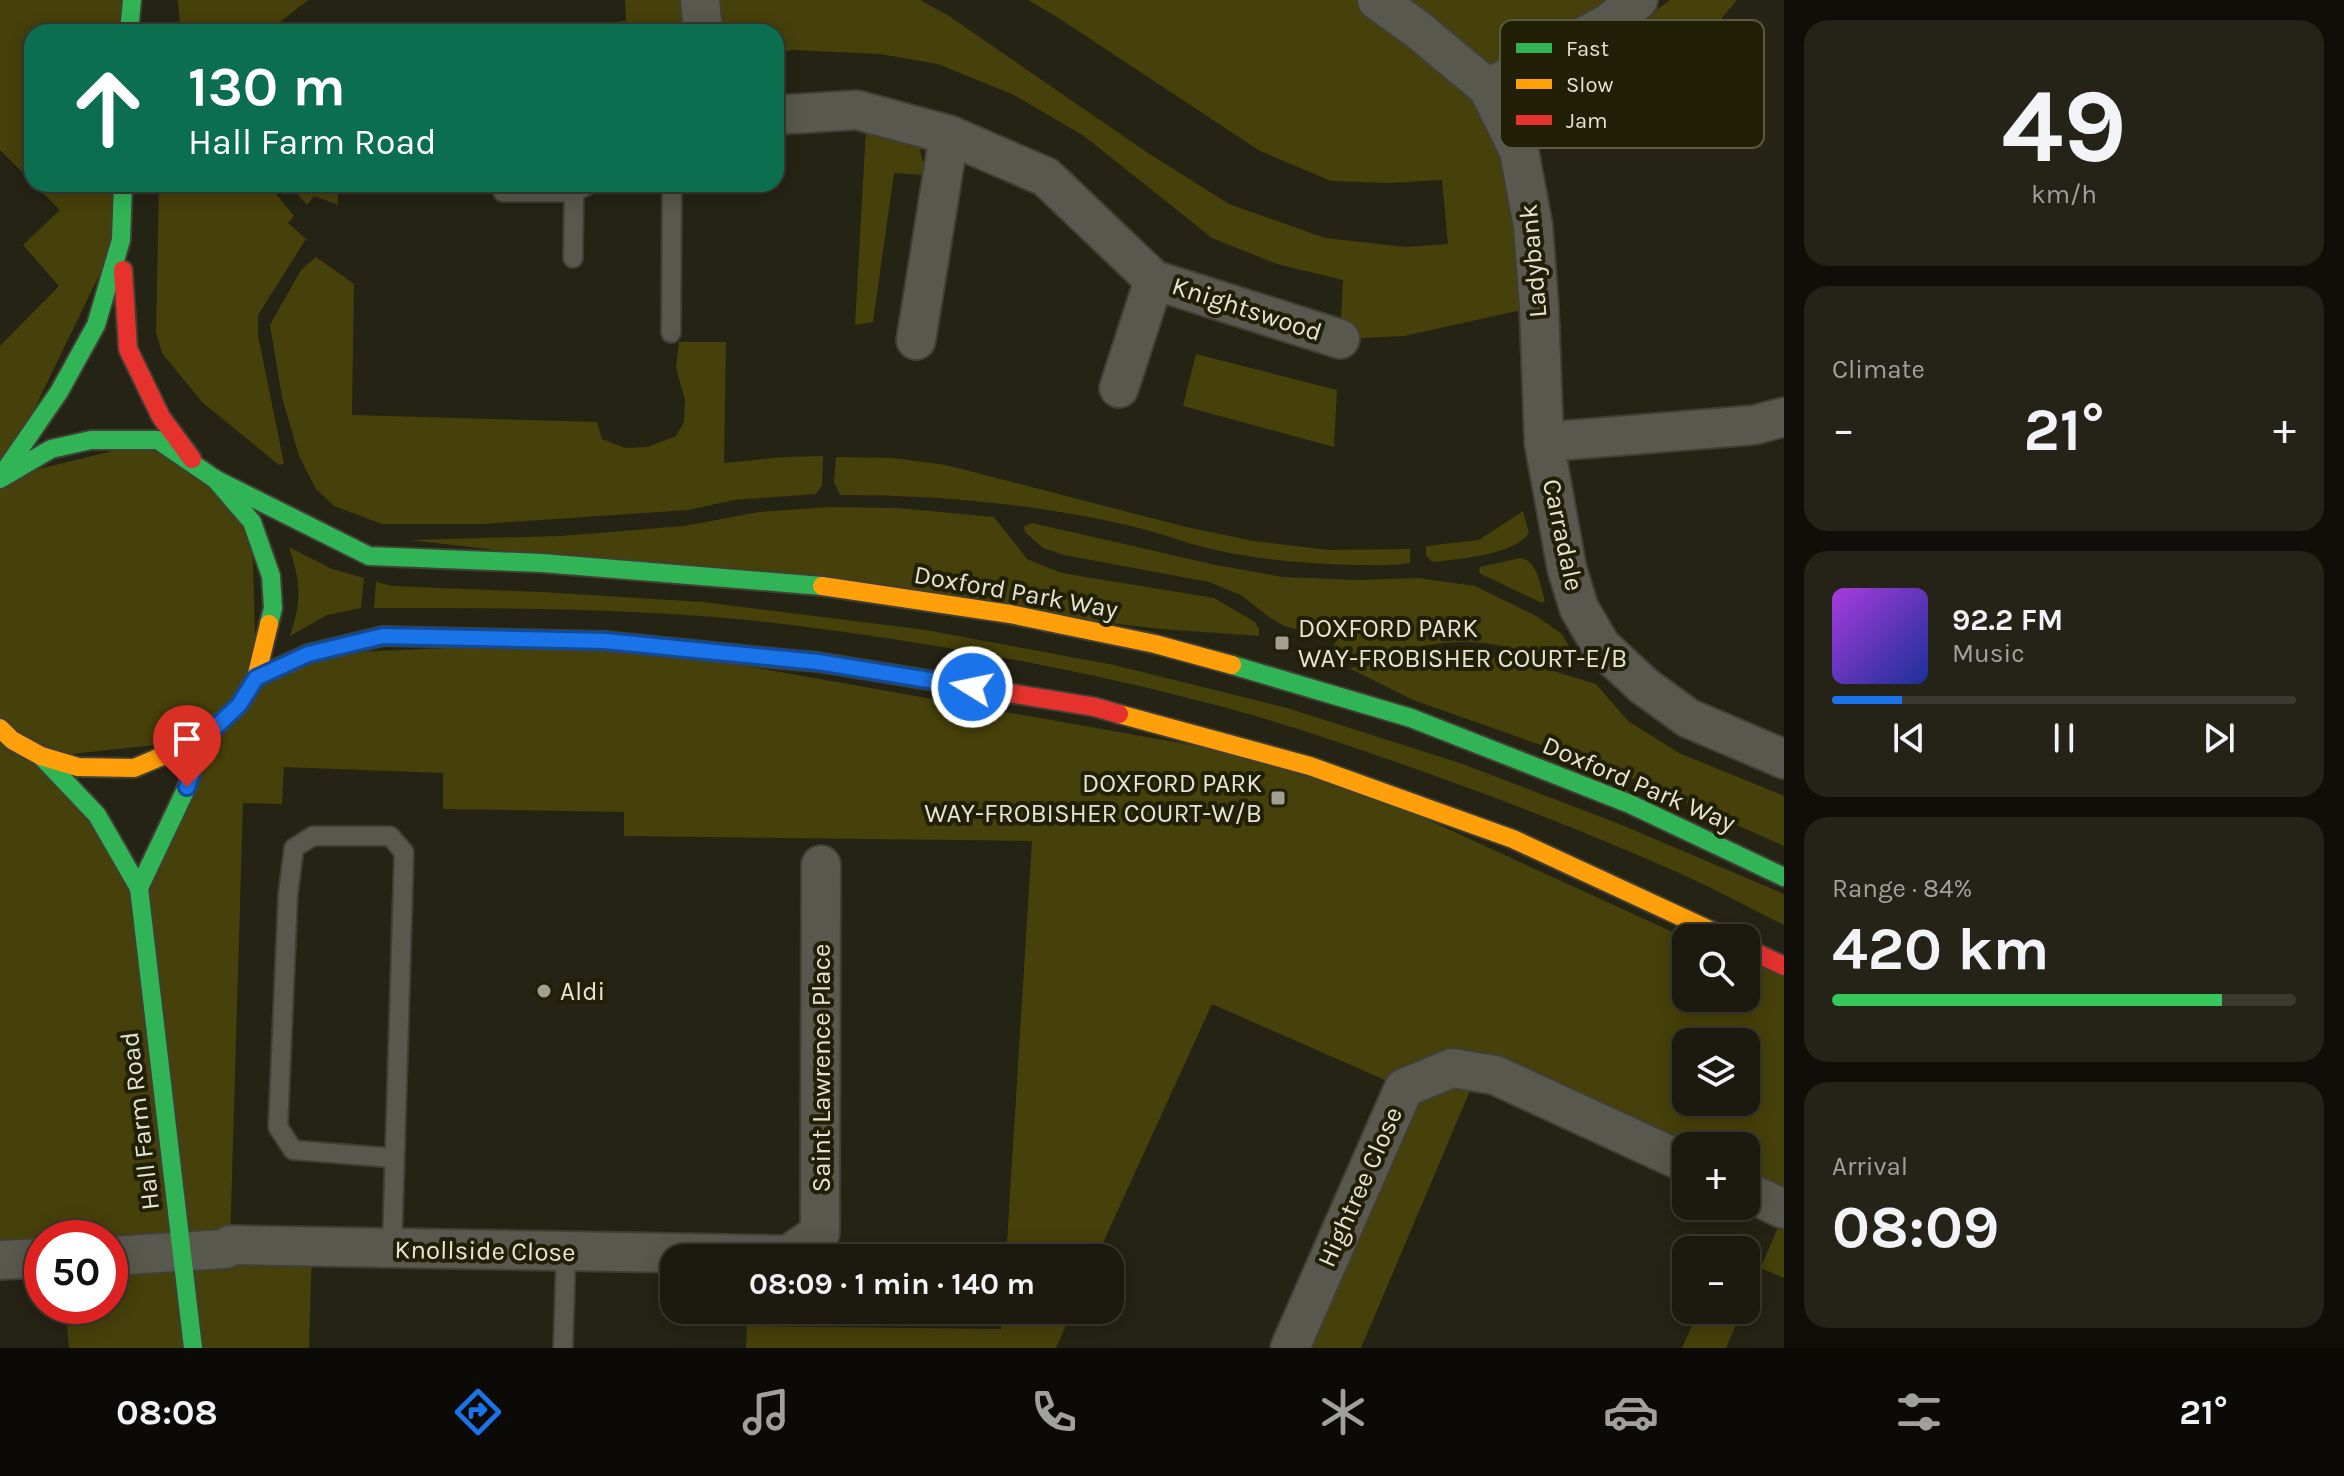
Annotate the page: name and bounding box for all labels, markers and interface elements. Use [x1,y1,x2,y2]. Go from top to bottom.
legend [1500,20,1764,148]
text: Fast [1566,36,1609,62]
text: 130 m [188,54,346,119]
icon: ahead [56,56,160,160]
text: 49 [2001,66,2127,187]
text: Slow [1566,72,1613,98]
text: Jam [1566,108,1608,134]
text: Hall Farm Road [188,121,437,163]
text: km/h [2031,179,2097,210]
street label: Ladybank [1513,203,1553,319]
street label: Knightswood [1168,270,1326,348]
text: Climate [1832,354,1925,385]
text: 21° [2024,395,2105,465]
text: − [1832,404,1855,455]
text: + [2273,404,2296,455]
street label: Carradale [1536,476,1590,594]
street label: Doxford Park Way [912,559,1120,625]
text: 92.2 FM [1952,602,2063,638]
place label: DOXFORD PARK WAY-FROBISHER COURT-E/B [1298,613,1627,674]
marker: DOXFORD PARK WAY-FROBISHER COURT-E/B [1273,634,1291,652]
text: Music [1952,638,2025,669]
position arrow [930,645,1014,729]
pin [153,705,221,787]
icon: previous [1887,716,1931,760]
icon: pause [2042,716,2086,760]
icon: next [2197,716,2241,760]
icon: arrive [165,717,209,761]
street label: Doxford Park Way [1538,729,1740,839]
place label: DOXFORD PARK WAY-FROBISHER COURT-W/B [924,768,1262,829]
marker: DOXFORD PARK WAY-FROBISHER COURT-W/B [1269,789,1287,807]
text: Range · 84% [1832,873,1972,904]
text: 420 km [1832,914,2050,984]
map controls [1672,924,1760,1324]
button: search [1672,924,1760,1012]
street label: Saint Lawrence Place [806,944,837,1192]
place label: Aldi [560,976,605,1007]
marker: Aldi [535,982,553,1000]
button: layers [1672,1028,1760,1116]
street label: Hall Farm Road [114,1030,166,1212]
street label: Hightree Close [1311,1102,1409,1272]
button: + [1672,1132,1760,1220]
text: Arrival [1832,1151,1908,1182]
text: 08:09 [1832,1192,1999,1262]
speed limit sign: 50 [24,1220,128,1324]
street label: Knollside Close [394,1234,576,1268]
button: − [1672,1236,1760,1324]
text: 08:09 · 1 min · 140 m [749,1266,1035,1302]
icon: directions [450,1384,506,1440]
icon: music [738,1384,794,1440]
icon: phone [1026,1384,1082,1440]
icon: climate [1315,1384,1371,1440]
icon: car [1603,1384,1659,1440]
icon: filters [1891,1384,1947,1440]
text: 08:08 [116,1391,218,1433]
text: 21° [2179,1391,2228,1433]

